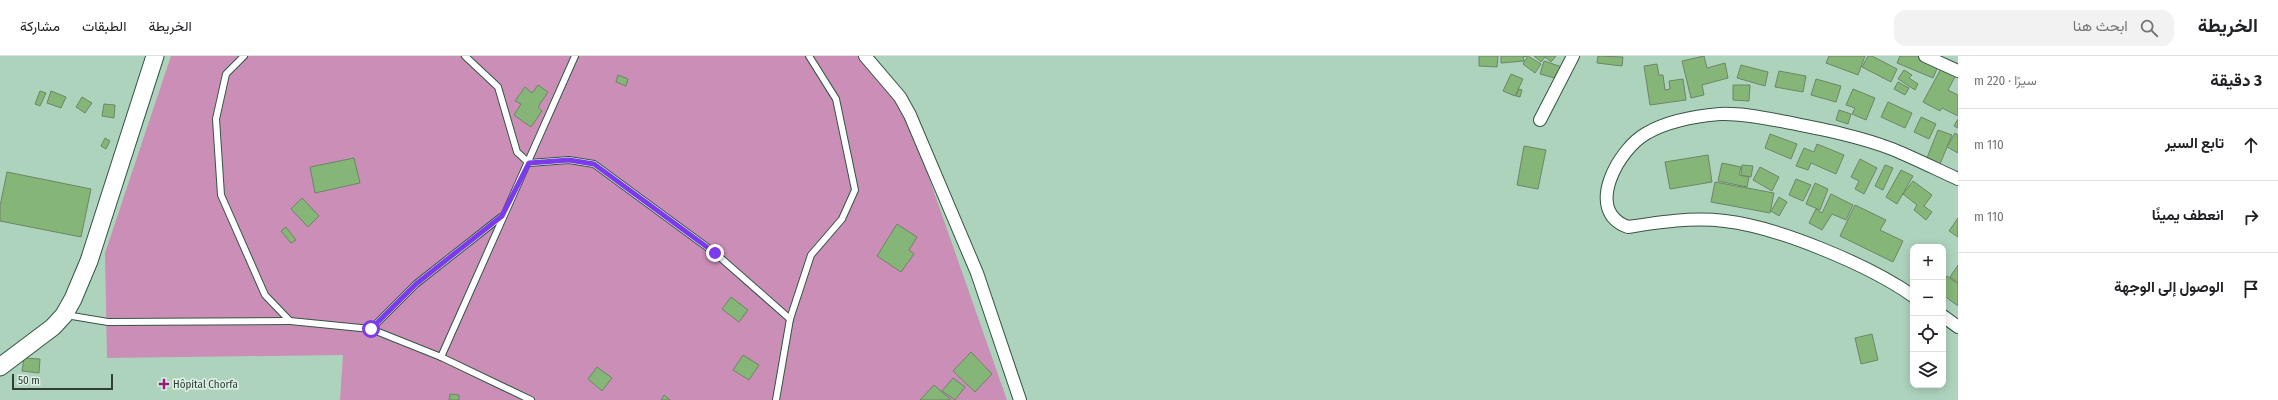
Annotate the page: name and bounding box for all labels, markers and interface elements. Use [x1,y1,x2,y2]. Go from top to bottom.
search box [1894,10,2174,46]
text: الخريطة [2198,14,2258,37]
text: ابحث هنا [2073,17,2128,35]
icon: search [2138,17,2160,39]
text: مشاركة [20,18,60,35]
text: الطبقات [82,18,126,35]
text: الخريطة [148,18,192,35]
text: 3 دقيقة [2210,70,2262,91]
text: سيرًا · 220 m [1974,73,2037,88]
text: تابع السير [2165,134,2224,152]
icon: ahead [2240,134,2262,156]
text: 110 m [1974,137,2004,152]
text: انعطف يمينًا [2152,206,2224,224]
icon: right [2240,206,2262,228]
text: 110 m [1974,209,2004,224]
route end [706,244,724,262]
map controls [1910,244,1946,388]
button: + [1910,244,1946,280]
text: الوصول إلى الوجهة [2114,278,2224,296]
icon: arrive [2240,278,2262,300]
button: − [1910,280,1946,316]
button: locate [1910,316,1946,352]
route start [362,320,380,338]
button: layers [1910,352,1946,388]
scale bar [12,372,113,391]
text: 50 m [18,374,40,387]
marker: Hôpital Chorfa [158,378,170,390]
place label: Hôpital Chorfa [173,378,238,391]

